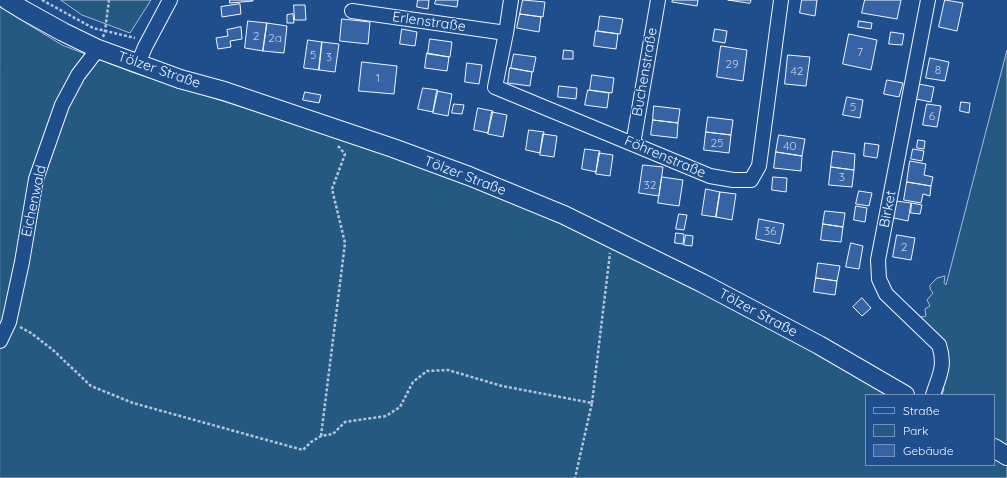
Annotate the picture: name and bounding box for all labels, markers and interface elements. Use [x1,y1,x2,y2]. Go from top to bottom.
street label: Erlenstraße [391,9,467,35]
street label: Buchenstraße [629,26,661,118]
house number: 2 [253,29,259,43]
house number: 2a [268,31,282,45]
house number: 7 [857,45,863,59]
street label: Tölzer Straße [115,48,203,92]
house number: 5 [310,48,316,62]
house number: 3 [326,50,332,64]
house number: 29 [725,57,739,71]
house number: 8 [935,63,941,77]
house number: 42 [791,64,803,78]
house number: 1 [376,71,380,85]
house number: 5 [850,100,856,114]
house number: 6 [929,109,935,123]
street label: Föhrenstraße [622,132,708,182]
house number: 25 [710,136,724,150]
house number: 40 [783,139,797,153]
street label: Tölzer Straße [422,153,508,199]
street label: Eichenwald [18,164,50,238]
house number: 3 [839,170,845,184]
house number: 32 [644,178,656,192]
street label: Birket [876,189,900,229]
house number: 36 [764,224,776,238]
house number: 2 [901,240,907,254]
street label: Tölzer Straße [716,285,800,341]
legend [865,394,995,466]
text: Straße [903,403,940,418]
text: Park [903,423,928,438]
text: Gebäude [903,443,953,458]

